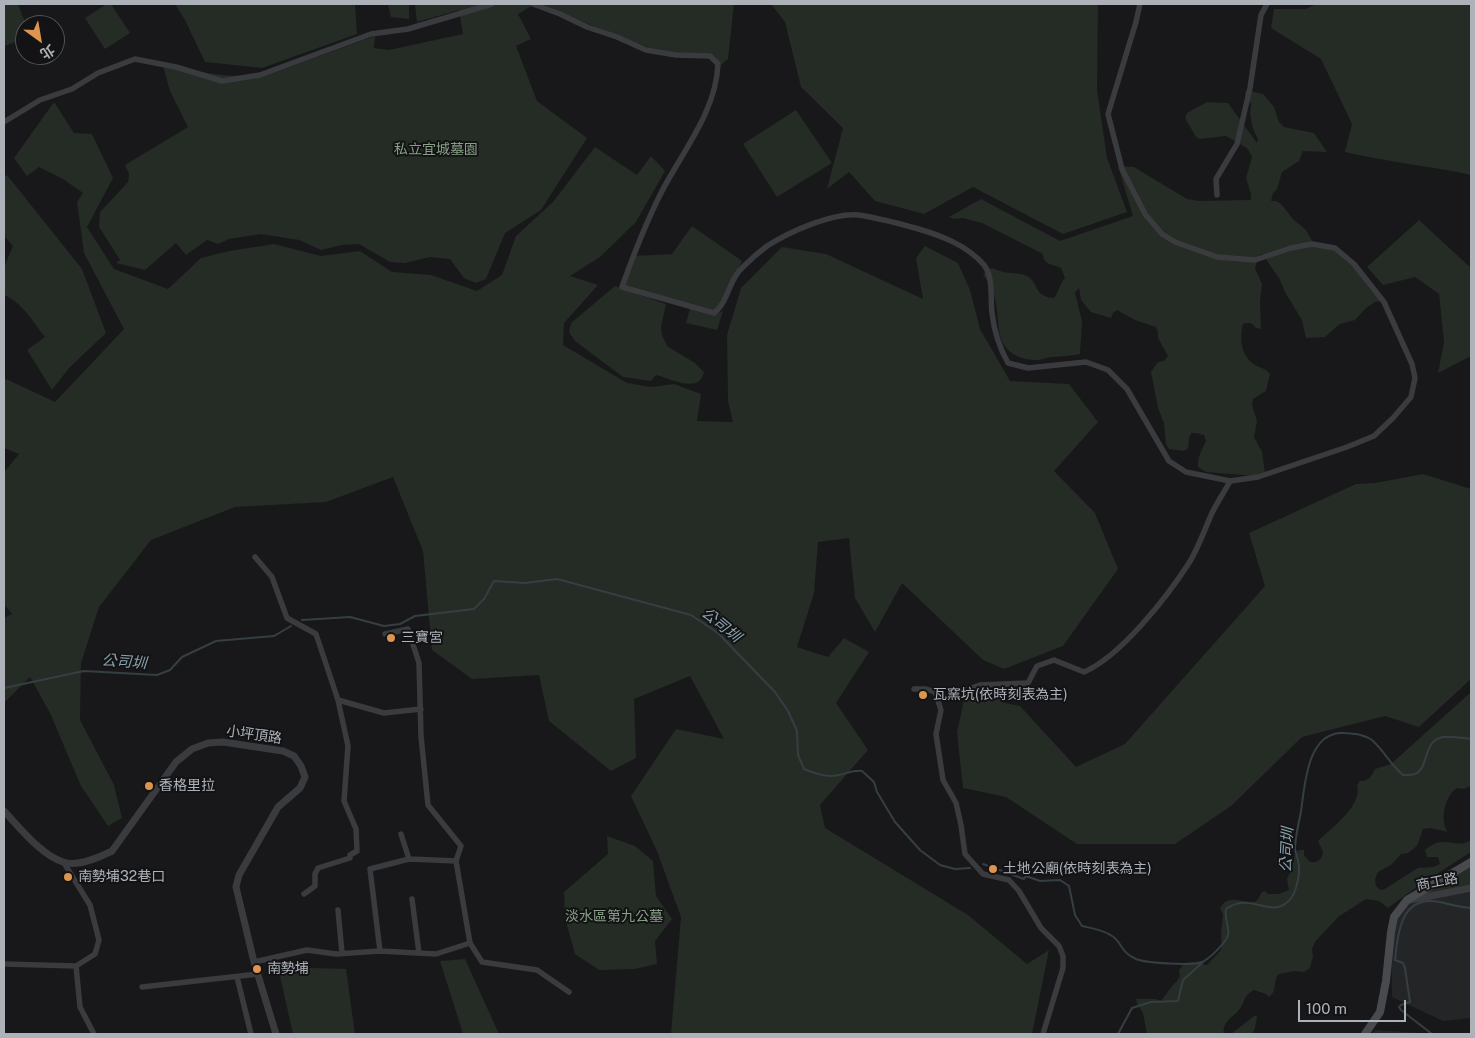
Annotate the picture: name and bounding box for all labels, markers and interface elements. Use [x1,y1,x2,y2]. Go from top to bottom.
north arrow [15,15,65,65]
text: 北 [37,41,58,62]
park label: 私立宜城墓園 [394,142,478,158]
water label: 公司圳 [698,604,744,646]
place label: 三寶宮 [401,630,443,646]
marker: 三寶宮 [385,632,397,644]
water label: 公司圳 [101,651,147,673]
place label: 瓦窯坑(依時刻表為主) [933,687,1068,703]
marker: 瓦窯坑(依時刻表為主) [917,689,929,701]
street label: 小坪頂路 [225,723,283,747]
place label: 香格里拉 [159,778,215,794]
marker: 香格里拉 [143,780,155,792]
water label: 公司圳 [1277,827,1297,873]
place label: 土地公廟(依時刻表為主) [1003,861,1152,877]
marker: 土地公廟(依時刻表為主) [987,863,999,875]
place label: 南勢埔32巷口 [78,869,165,885]
street label: 商工路 [1415,870,1459,894]
marker: 南勢埔32巷口 [62,871,74,883]
park label: 淡水區第九公墓 [565,909,663,925]
place label: 南勢埔 [267,961,309,977]
marker: 南勢埔 [251,963,263,975]
scale bar [1300,990,1408,1022]
text: 100 m [1306,1000,1347,1017]

